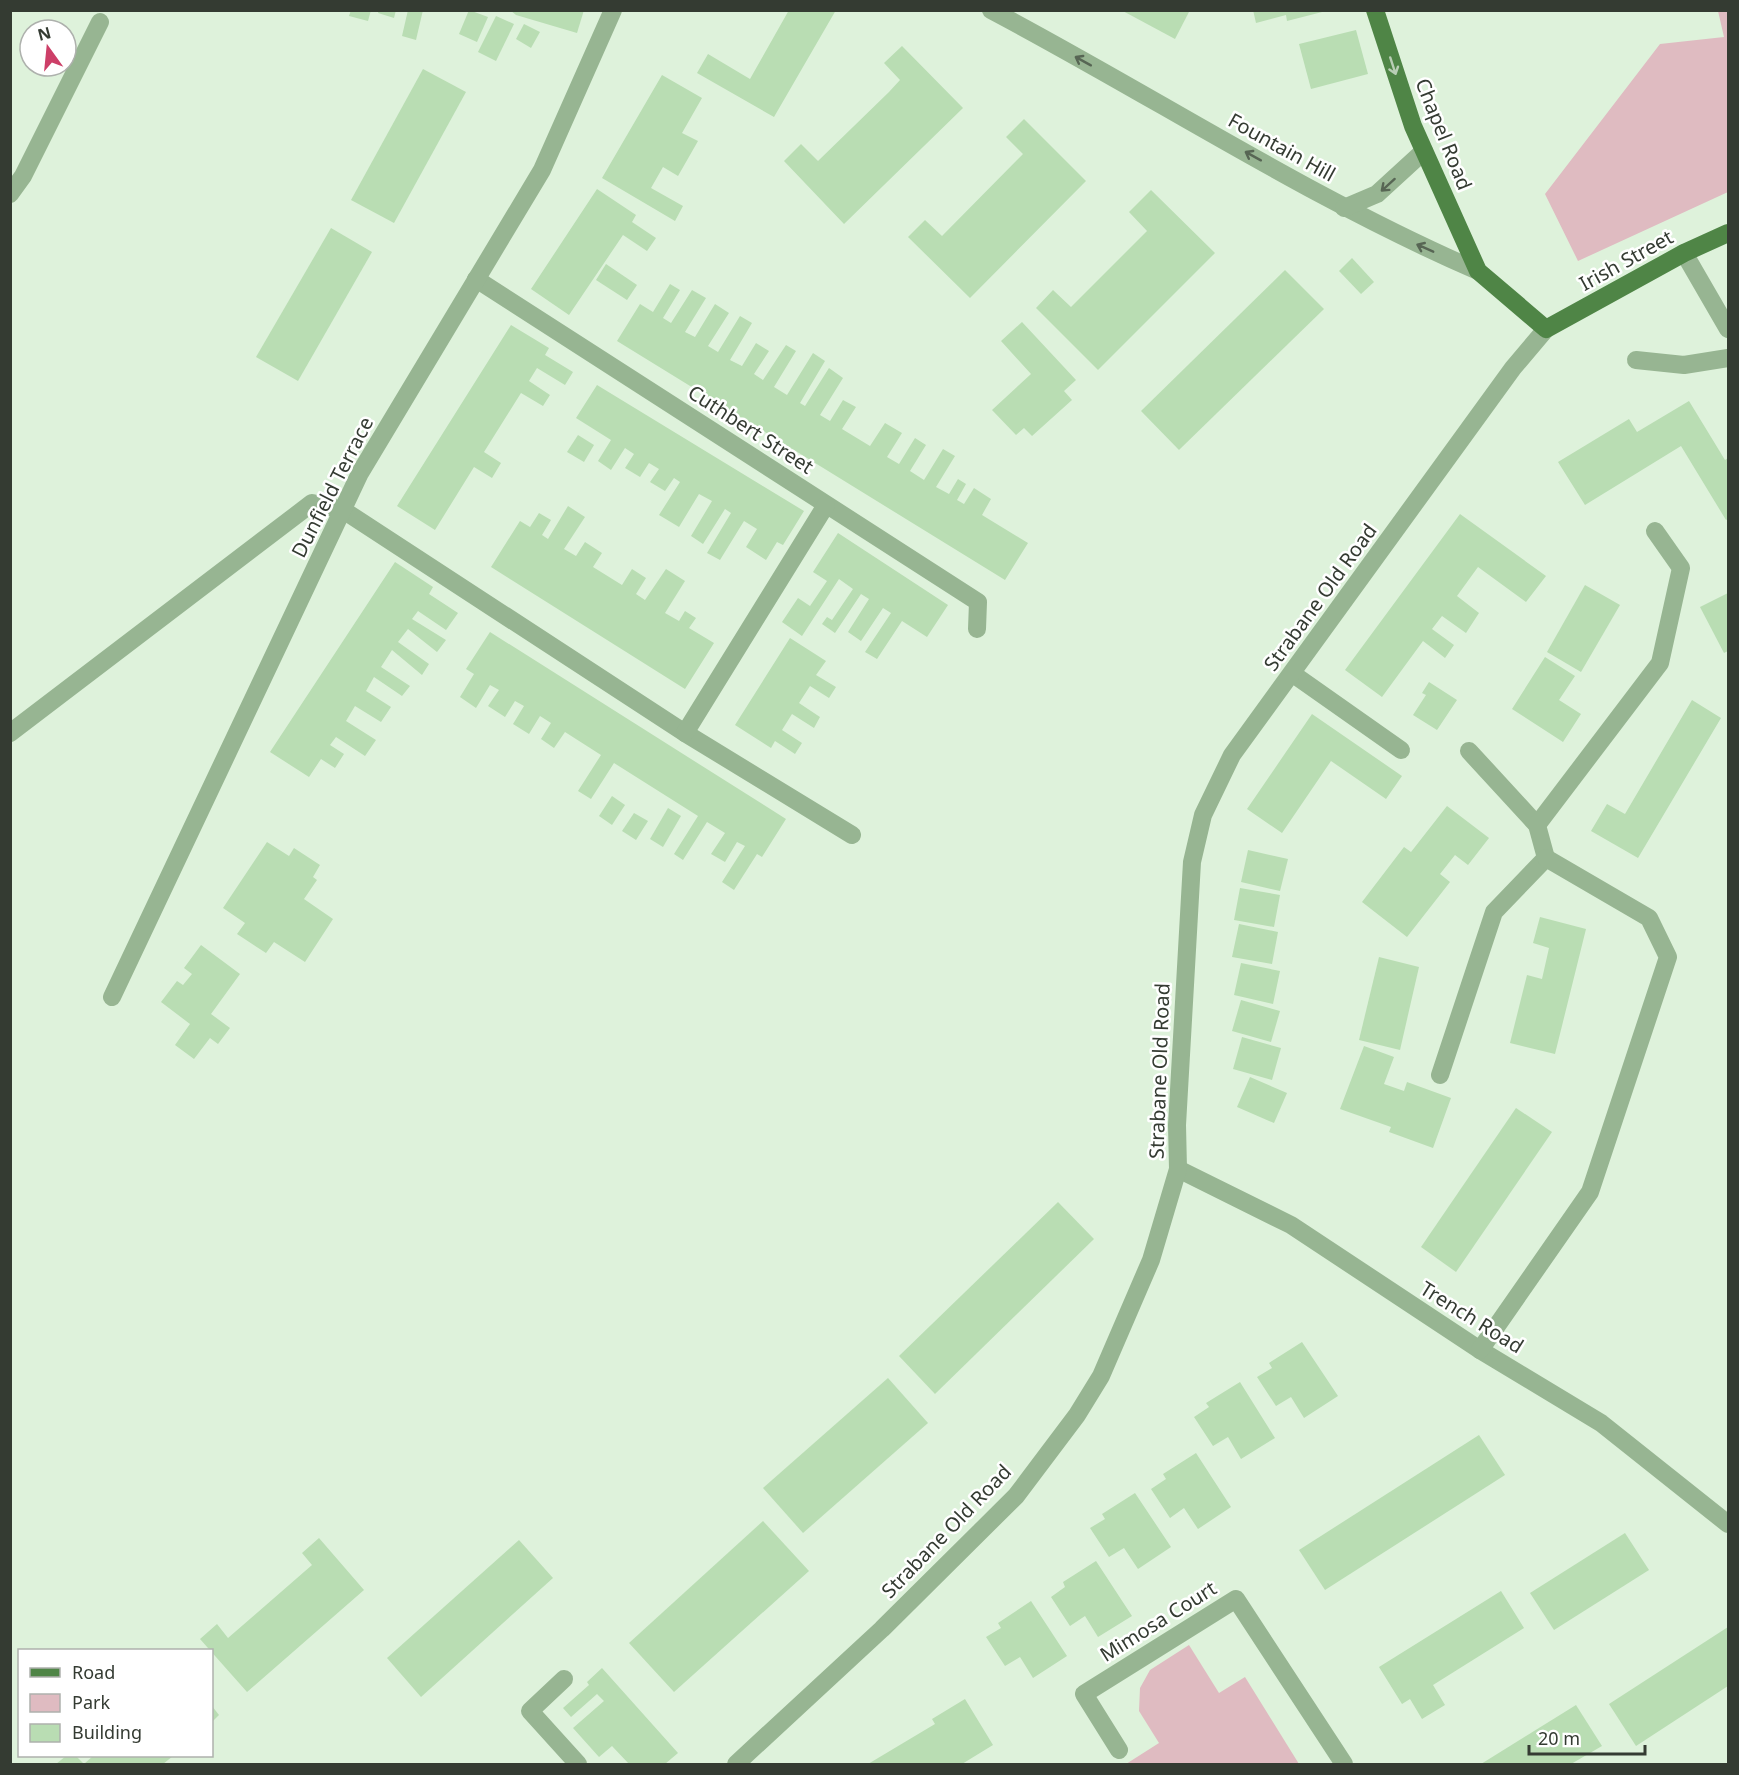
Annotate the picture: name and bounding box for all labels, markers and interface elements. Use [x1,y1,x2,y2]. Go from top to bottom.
north arrow [18,18,78,78]
text: N [35,21,53,46]
one-way arrow [1075,54,1092,66]
one-way arrow [1389,56,1400,75]
street label: Chapel Road [1409,74,1479,194]
street label: Fountain Hill [1224,106,1340,188]
one-way arrow [1244,150,1262,161]
one-way arrow [1380,178,1395,192]
street label: Irish Street [1574,223,1678,297]
one-way arrow [1416,242,1434,253]
street label: Cuthbert Street [683,378,819,480]
street label: Dunfield Terrace [285,412,379,562]
street label: Strabane Old Road [1257,518,1383,676]
street label: Strabane Old Road [1142,983,1176,1159]
street label: Trench Road [1415,1275,1529,1359]
street label: Strabane Old Road [875,1458,1017,1604]
street label: Mimosa Court [1095,1574,1221,1668]
legend [18,1649,213,1757]
text: Road [72,1660,115,1684]
text: Park [72,1690,110,1714]
scale bar [1529,1718,1644,1756]
text: Building [72,1720,142,1744]
text: 20 m [1538,1726,1580,1750]

